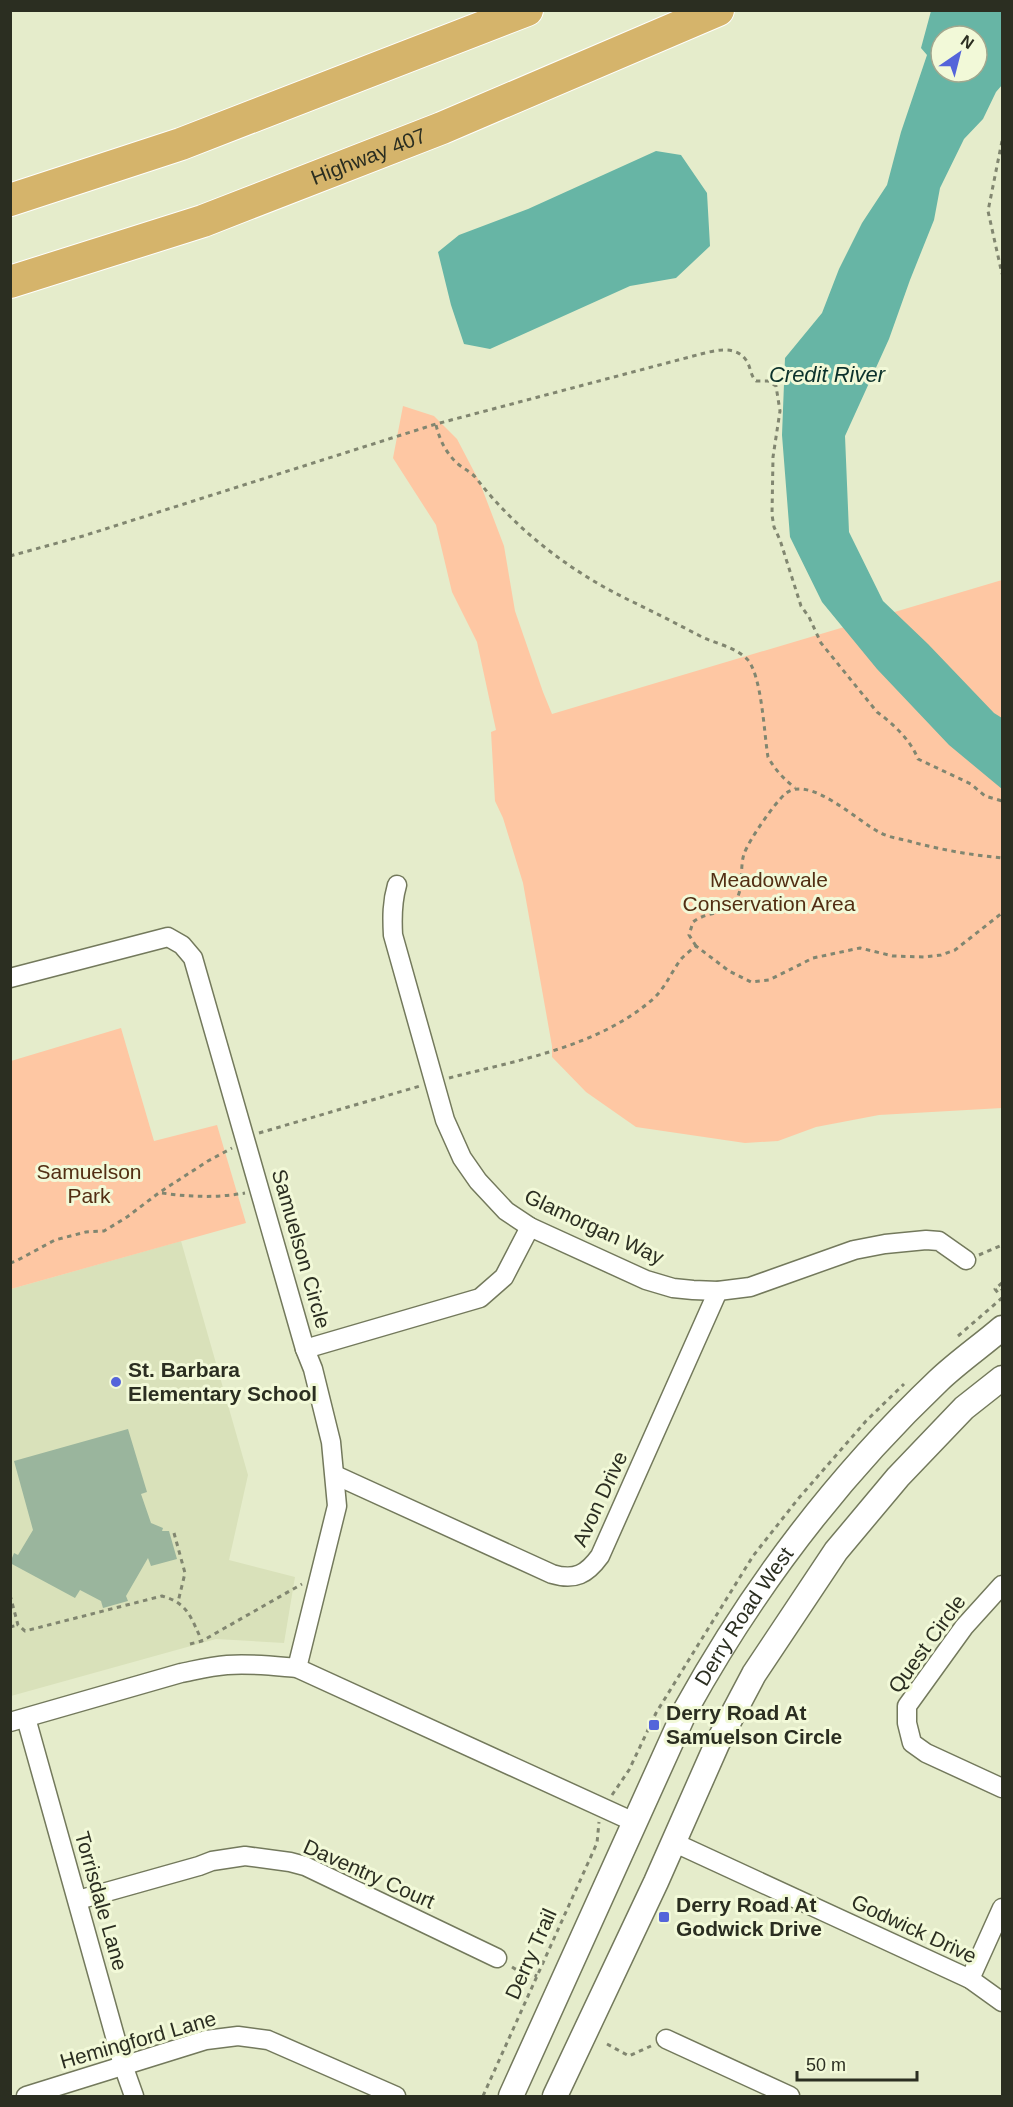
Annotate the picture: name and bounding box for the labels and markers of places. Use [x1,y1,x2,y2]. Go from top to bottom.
place label: St. Barbara Elementary School [128,1358,317,1405]
marker: St. Barbara Elementary School [109,1375,123,1389]
place label: Derry Road At Samuelson Circle [666,1701,842,1748]
marker: Derry Road At Samuelson Circle [647,1718,661,1732]
place label: Derry Road At Godwick Drive [676,1893,822,1940]
marker: Derry Road At Godwick Drive [657,1910,671,1924]

